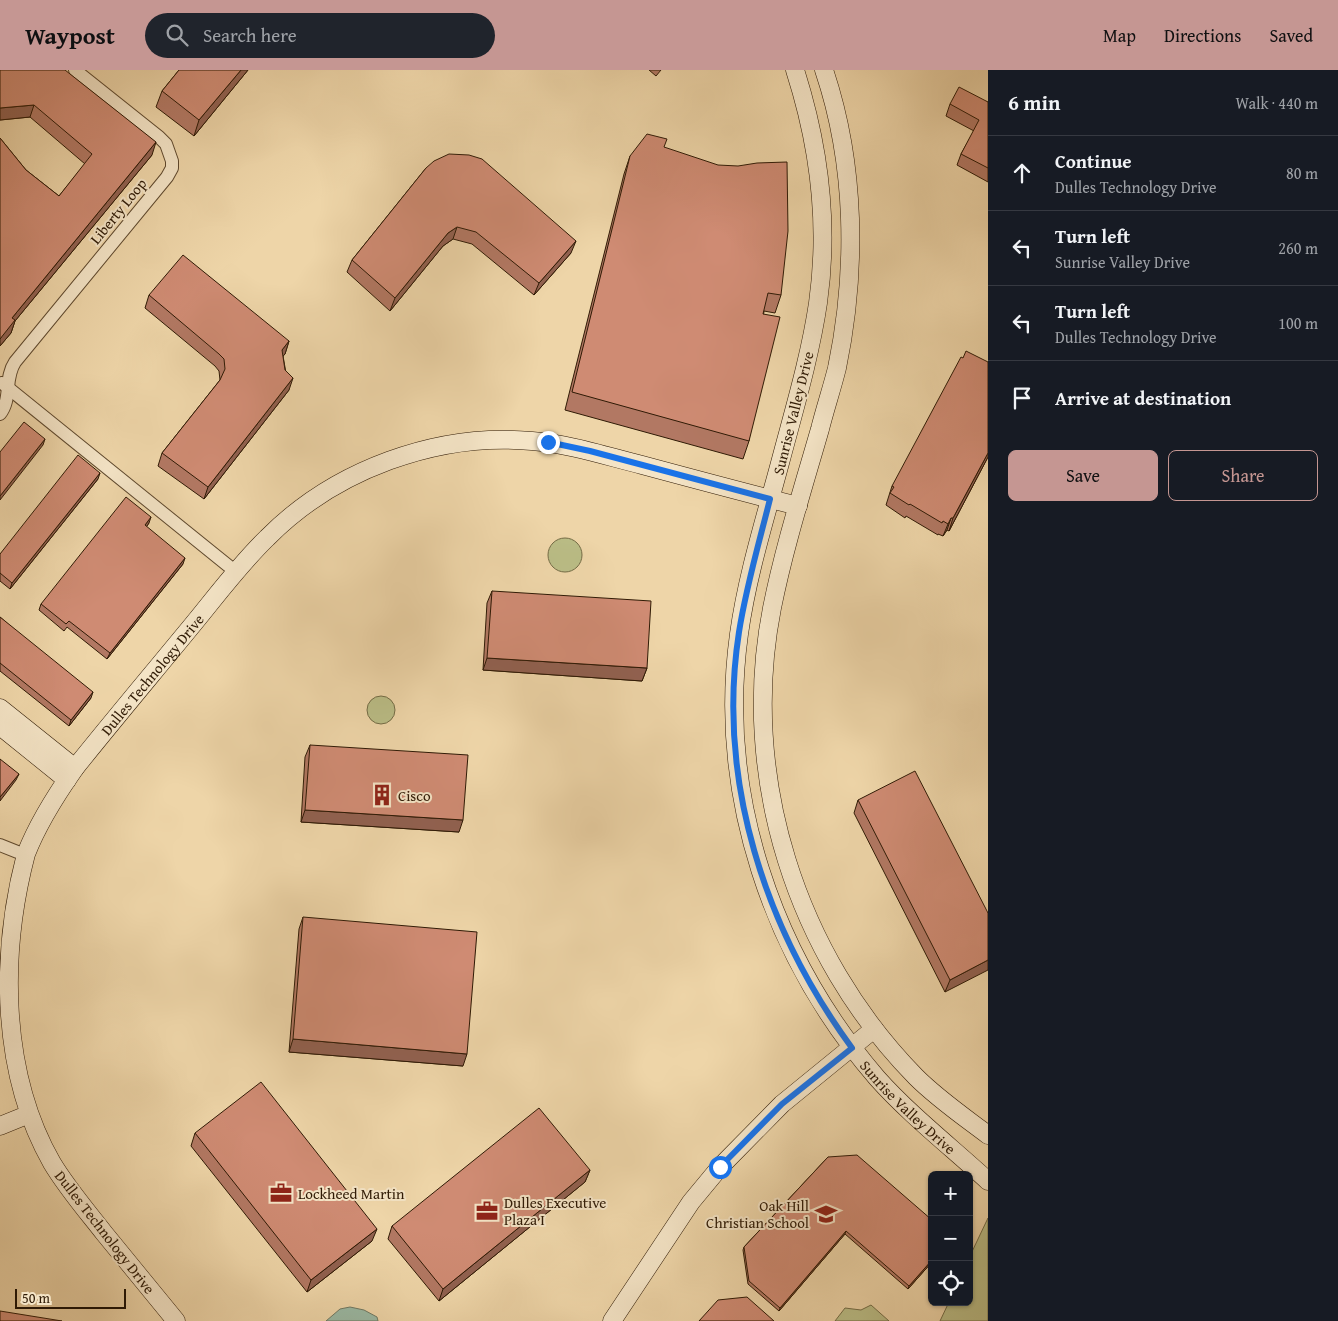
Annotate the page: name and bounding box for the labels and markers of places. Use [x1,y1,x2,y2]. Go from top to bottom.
building icon: Cisco [369,782,395,808]
place label: Cisco [398,785,431,806]
office icon: Lockheed Martin [268,1180,294,1206]
place label: Lockheed Martin [298,1183,405,1204]
place label: Dulles Executive Plaza I [504,1192,606,1230]
place label: Oak Hill Christian School [706,1195,809,1233]
office icon: Dulles Executive Plaza I [474,1198,500,1224]
school or university icon: Oak Hill Christian School [813,1201,839,1227]

